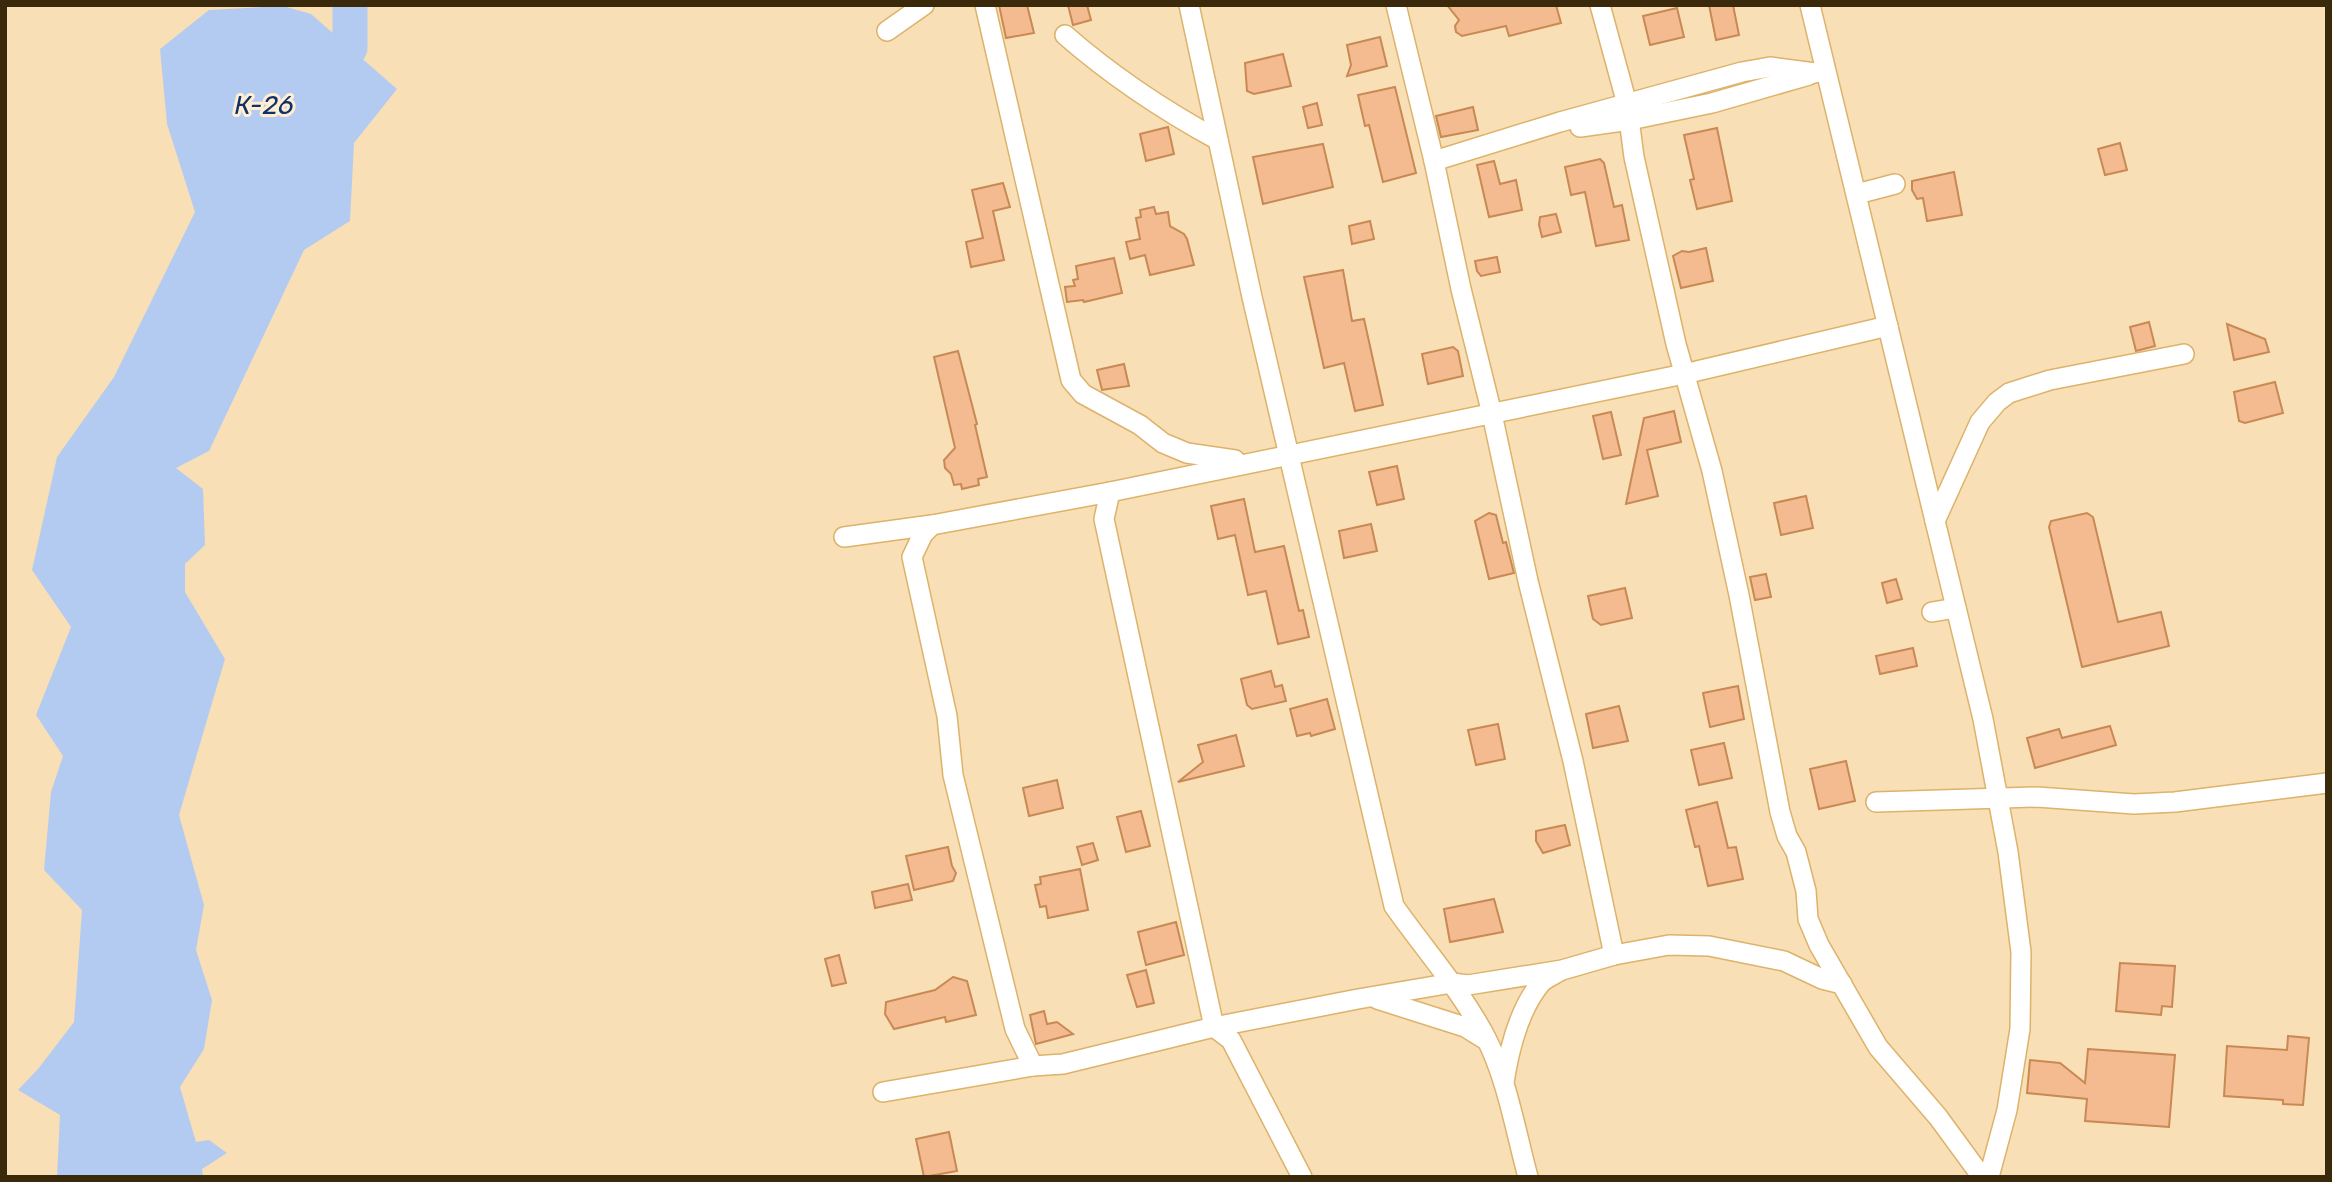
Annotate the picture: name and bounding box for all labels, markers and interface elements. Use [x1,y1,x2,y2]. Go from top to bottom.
water label: К-26 [235,90,293,121]

